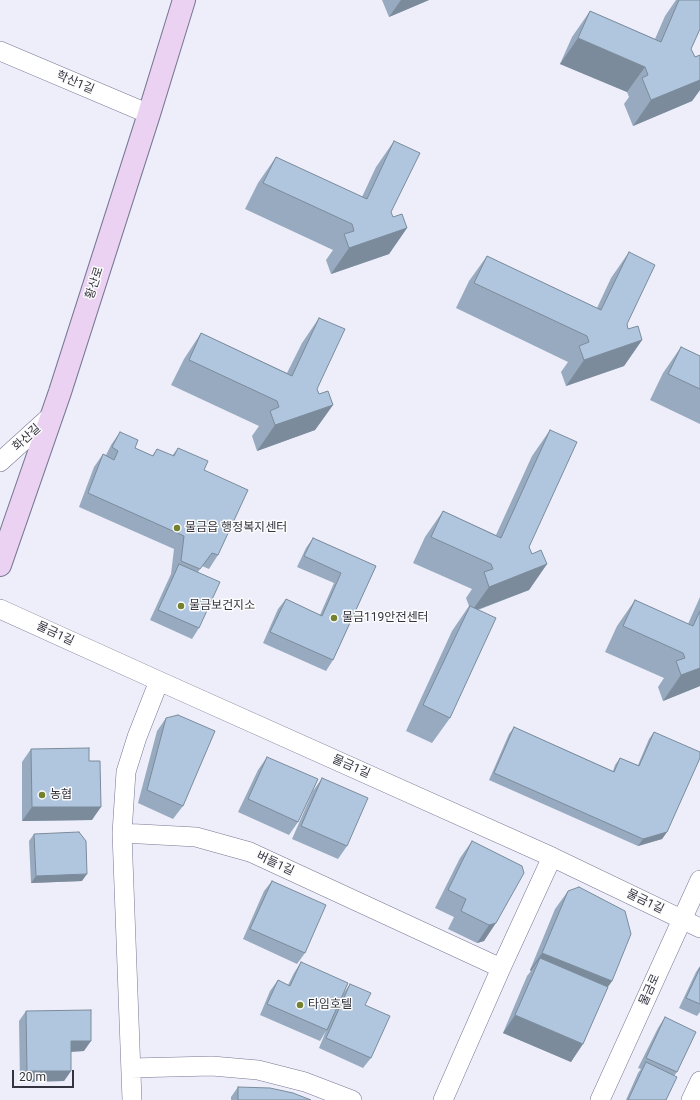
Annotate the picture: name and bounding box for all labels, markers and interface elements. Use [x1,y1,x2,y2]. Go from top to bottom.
street label: 학산1길 [54,69,96,97]
street label: 황산로 [83,265,107,301]
street label: 화산길 [10,422,44,454]
place label: 물금읍 행정복지센터 [185,521,287,535]
marker: 물금읍 행정복지센터 [172,523,182,533]
place label: 물금보건지소 [189,599,255,613]
marker: 물금보건지소 [176,601,186,611]
place label: 물금119안전센터 [342,611,428,625]
marker: 물금119안전센터 [329,613,339,623]
street label: 물금1길 [34,619,76,649]
street label: 물금1길 [330,752,372,782]
place label: 농협 [50,788,72,802]
marker: 농협 [37,790,47,800]
street label: 버들1길 [254,849,296,879]
street label: 물금1길 [624,887,666,917]
street label: 물금로 [637,972,663,1008]
place label: 타임호텔 [308,998,352,1012]
marker: 타임호텔 [295,1000,305,1010]
scale bar [14,1062,76,1088]
text: 20 m [19,1070,46,1084]

